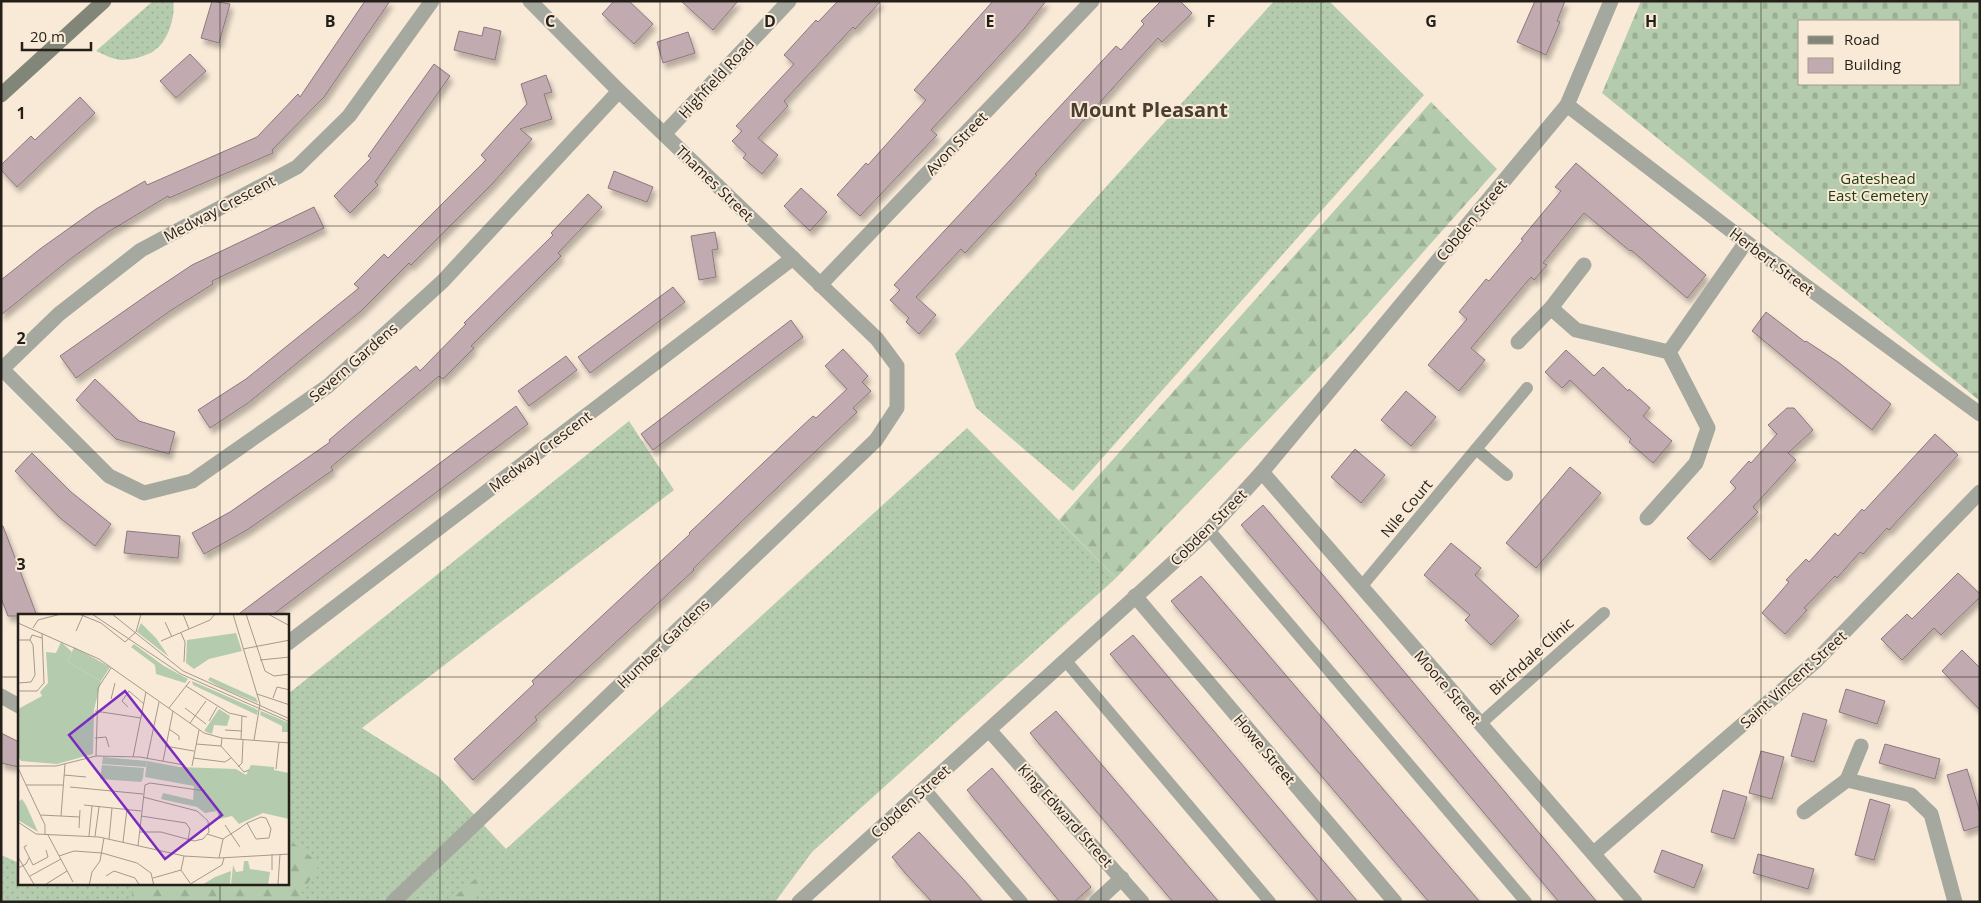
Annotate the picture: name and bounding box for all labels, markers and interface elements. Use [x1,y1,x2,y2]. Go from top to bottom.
text: B [325,10,335,32]
text: C [545,10,555,32]
text: D [764,10,776,32]
text: E [986,10,995,32]
text: F [1207,10,1215,32]
text: G [1425,10,1437,32]
text: H [1645,10,1657,32]
scale bar [22,20,91,52]
legend [1798,20,1961,85]
text: 20 m [30,26,65,46]
text: Road [1844,29,1880,49]
street label: Highfield Road [674,34,758,122]
text: Building [1844,54,1901,74]
district label: Mount Pleasant [1070,96,1228,123]
text: 1 [16,102,26,124]
street label: Avon Street [921,107,991,179]
street label: Thames Street [672,141,758,225]
park label: Gateshead East Cemetery [1828,168,1929,205]
street label: Medway Crescent [160,170,278,246]
street label: Cobden Street [1431,175,1511,265]
street label: Herbert Street [1726,223,1818,299]
street label: Severn Gardens [305,318,401,406]
text: 2 [16,327,26,349]
street label: Medway Crescent [485,406,595,496]
street label: Nile Court [1376,475,1436,541]
street label: Cobden Street [1165,484,1251,570]
text: 3 [16,553,26,575]
street label: Humber Gardens [612,594,714,692]
street label: Birchdale Clinic [1485,613,1577,699]
inset map [18,614,289,886]
street label: Saint Vincent Street [1736,626,1850,732]
street label: Moore Street [1410,646,1486,728]
street label: Howe Street [1230,710,1300,788]
street label: King Edward Street [1014,759,1118,871]
street label: Cobden Street [866,760,954,842]

